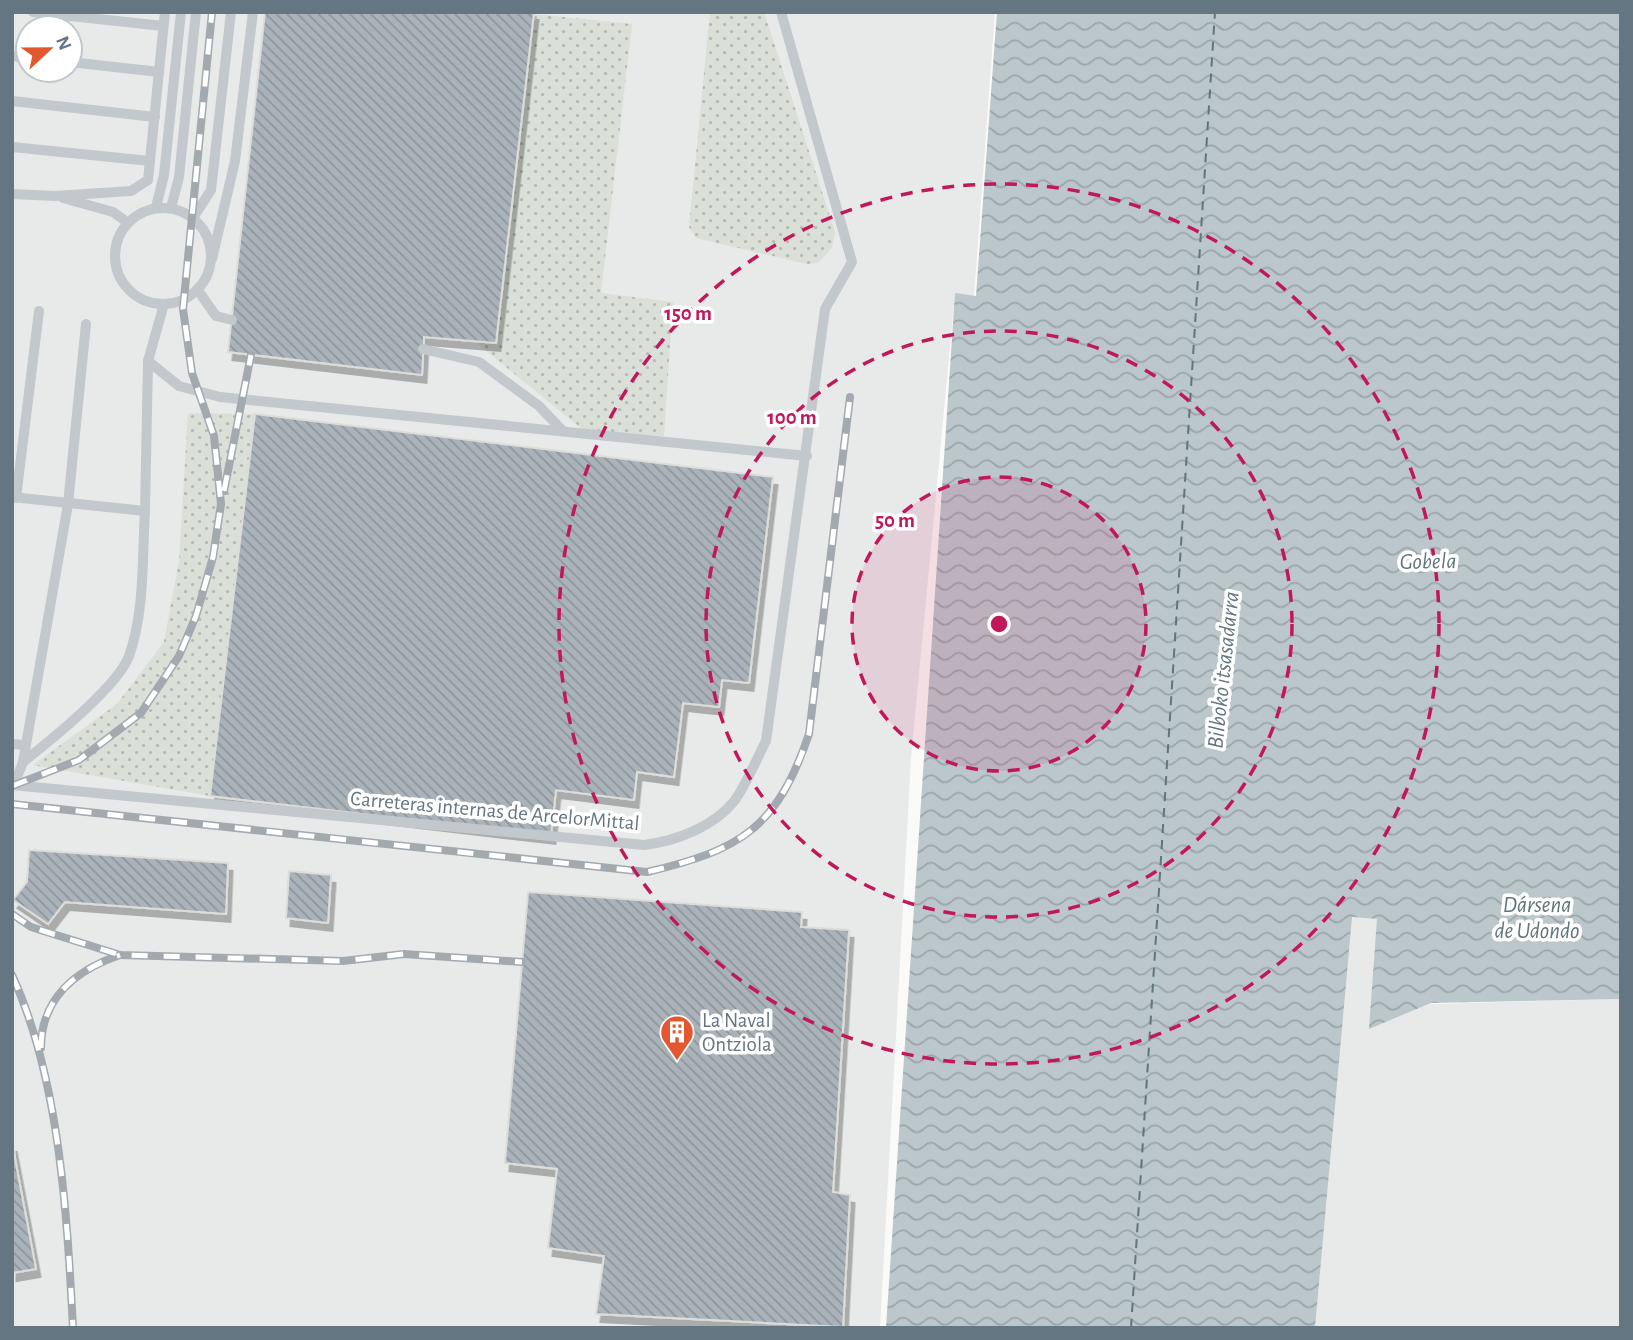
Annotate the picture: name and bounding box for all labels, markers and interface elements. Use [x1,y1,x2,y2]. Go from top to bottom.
north arrow [14,14,84,84]
text: N [52,34,75,53]
text: 150 m [664,303,712,324]
text: 100 m [767,407,817,428]
text: 50 m [875,510,915,531]
water label: Gobela [1399,550,1457,574]
water label: Bilboko itsasadarra [1204,590,1244,750]
centre of rings [987,612,1011,636]
street label: Carreteras internas de ArcelorMittal [349,788,641,834]
water label: Dársena de Udondo [1494,894,1580,943]
place label: La Naval Ontziola [702,1010,772,1055]
building icon: La Naval Ontziola [658,1013,696,1062]

